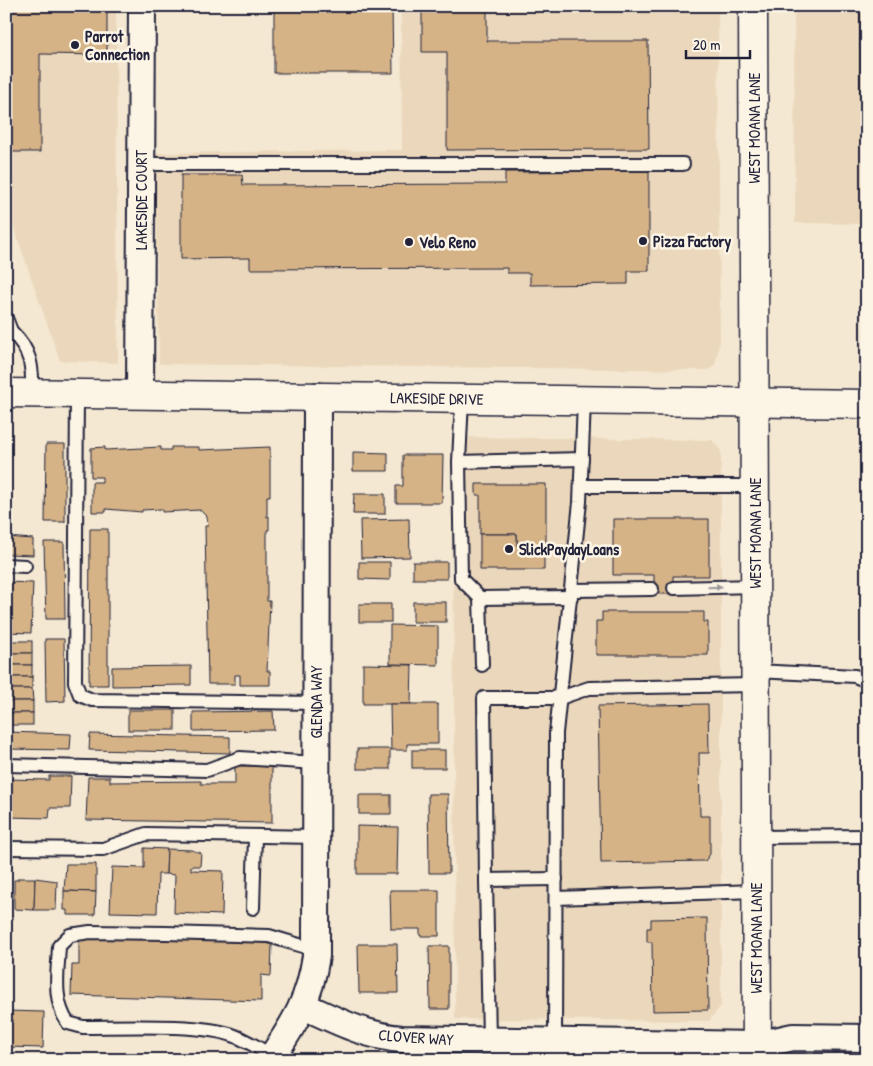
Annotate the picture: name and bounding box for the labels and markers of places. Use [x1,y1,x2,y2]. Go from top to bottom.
place label: Parrot Connection [85,25,150,65]
marker: Parrot Connection [69,39,81,51]
place label: Pizza Factory [653,230,732,253]
place label: Velo Reno [419,231,477,253]
marker: Pizza Factory [637,235,649,247]
marker: Velo Reno [403,236,415,248]
place label: SlickPaydayLoans [519,538,620,561]
marker: SlickPaydayLoans [503,543,515,555]

